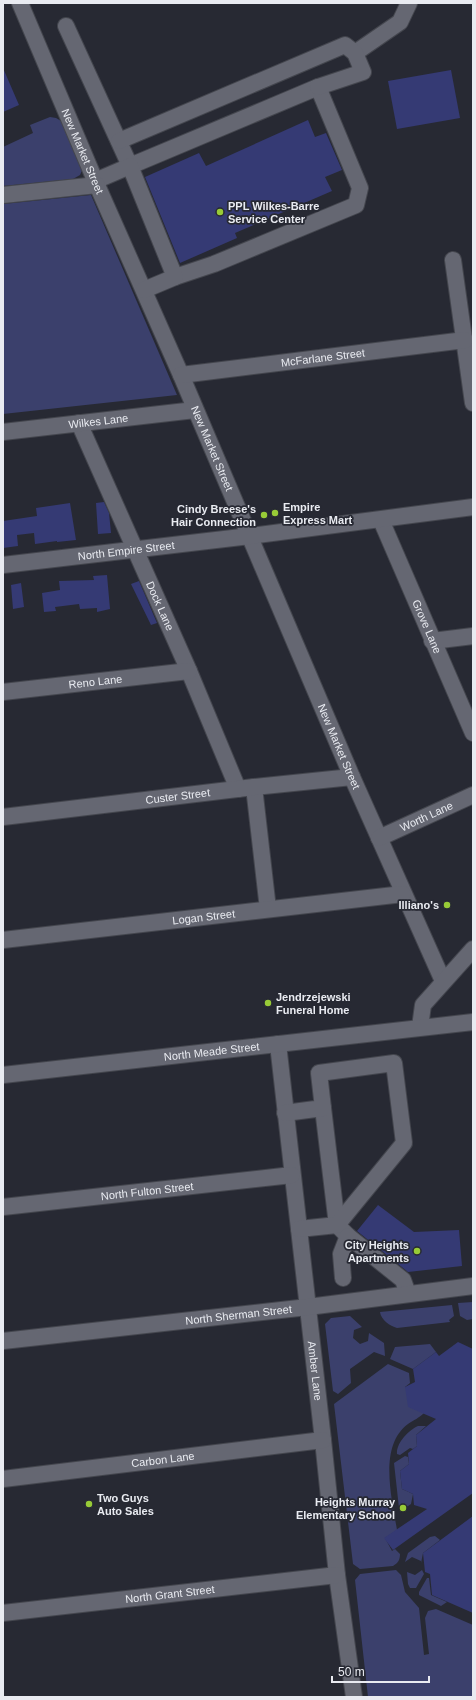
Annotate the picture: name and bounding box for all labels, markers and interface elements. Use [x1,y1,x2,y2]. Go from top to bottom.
street label: New Market Street [59,107,106,196]
place label: PPL Wilkes-Barre Service Center [228,200,319,225]
marker: PPL Wilkes-Barre Service Center [215,207,225,217]
street label: McFarlane Street [280,346,366,369]
street label: New Market Street [189,404,236,493]
street label: Wilkes Lane [68,412,129,430]
place label: Empire Express Mart [283,501,352,526]
place label: Cindy Breese's Hair Connection [171,503,256,528]
marker: Empire Express Mart [270,508,280,518]
marker: Cindy Breese's Hair Connection [259,510,269,520]
street label: North Empire Street [77,539,175,562]
street label: Dock Lane [144,579,176,632]
street label: Grove Lane [410,598,444,655]
street label: Reno Lane [68,673,123,691]
street label: New Market Street [316,702,363,791]
street label: Custer Street [145,786,211,806]
street label: Worth Lane [398,799,455,834]
place label: Illiano's [398,899,439,911]
marker: Illiano's [442,900,452,910]
street label: Logan Street [172,907,236,926]
place label: Jendrzejewski Funeral Home [276,991,351,1016]
marker: Jendrzejewski Funeral Home [263,998,273,1008]
street label: North Meade Street [163,1040,260,1063]
street label: North Fulton Street [100,1180,194,1202]
place label: City Heights Apartments [345,1239,409,1264]
marker: City Heights Apartments [412,1246,422,1256]
street label: North Sherman Street [185,1303,292,1327]
street label: Amber Lane [306,1340,324,1401]
street label: Carbon Lane [130,1450,195,1469]
place label: Two Guys Auto Sales [97,1492,154,1517]
place label: Heights Murray Elementary School [296,1496,396,1521]
marker: Two Guys Auto Sales [84,1499,94,1509]
marker: Heights Murray Elementary School [398,1503,408,1513]
street label: North Grant Street [125,1583,215,1605]
scale bar [332,1658,429,1684]
text: 50 m [338,1665,365,1679]

